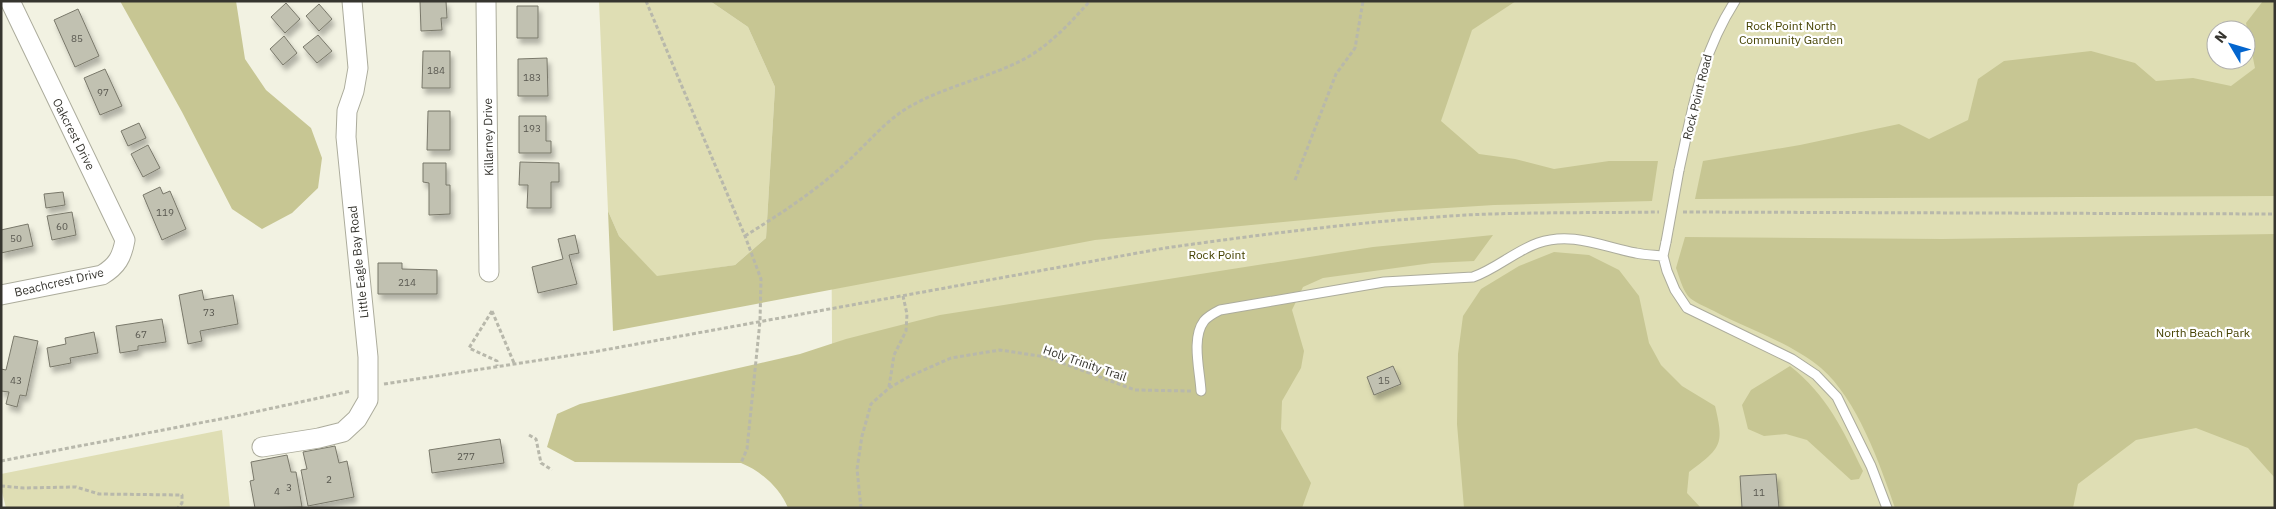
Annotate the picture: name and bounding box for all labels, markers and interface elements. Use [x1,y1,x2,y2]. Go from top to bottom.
park label: Rock Point North Community Garden [1739,18,1843,47]
north arrow [2206,20,2256,70]
text: N [2211,27,2231,47]
house number: 85 [71,32,83,45]
street label: Rock Point Road [1679,53,1715,141]
house number: 184 [427,64,445,77]
house number: 183 [523,71,541,84]
house number: 97 [97,86,109,99]
street label: Oakcrest Drive [49,96,99,173]
street label: Killarney Drive [480,98,496,176]
house number: 193 [523,122,541,135]
street label: Little Eagle Bay Road [345,205,371,319]
house number: 119 [156,206,174,219]
house number: 60 [56,220,68,233]
house number: 50 [10,232,22,245]
park label: Rock Point [1188,247,1246,262]
street label: Beachcrest Drive [13,264,106,300]
house number: 214 [398,276,416,289]
house number: 73 [203,306,215,319]
park label: North Beach Park [2156,325,2251,340]
house number: 67 [135,328,147,341]
street label: Holy Trinity Trail [1041,342,1129,384]
house number: 43 [10,374,22,387]
house number: 15 [1378,374,1390,387]
house number: 277 [457,450,475,463]
house number: 2 [326,473,332,486]
house number: 3 [286,481,292,494]
house number: 4 [274,485,280,498]
house number: 11 [1753,486,1765,499]

